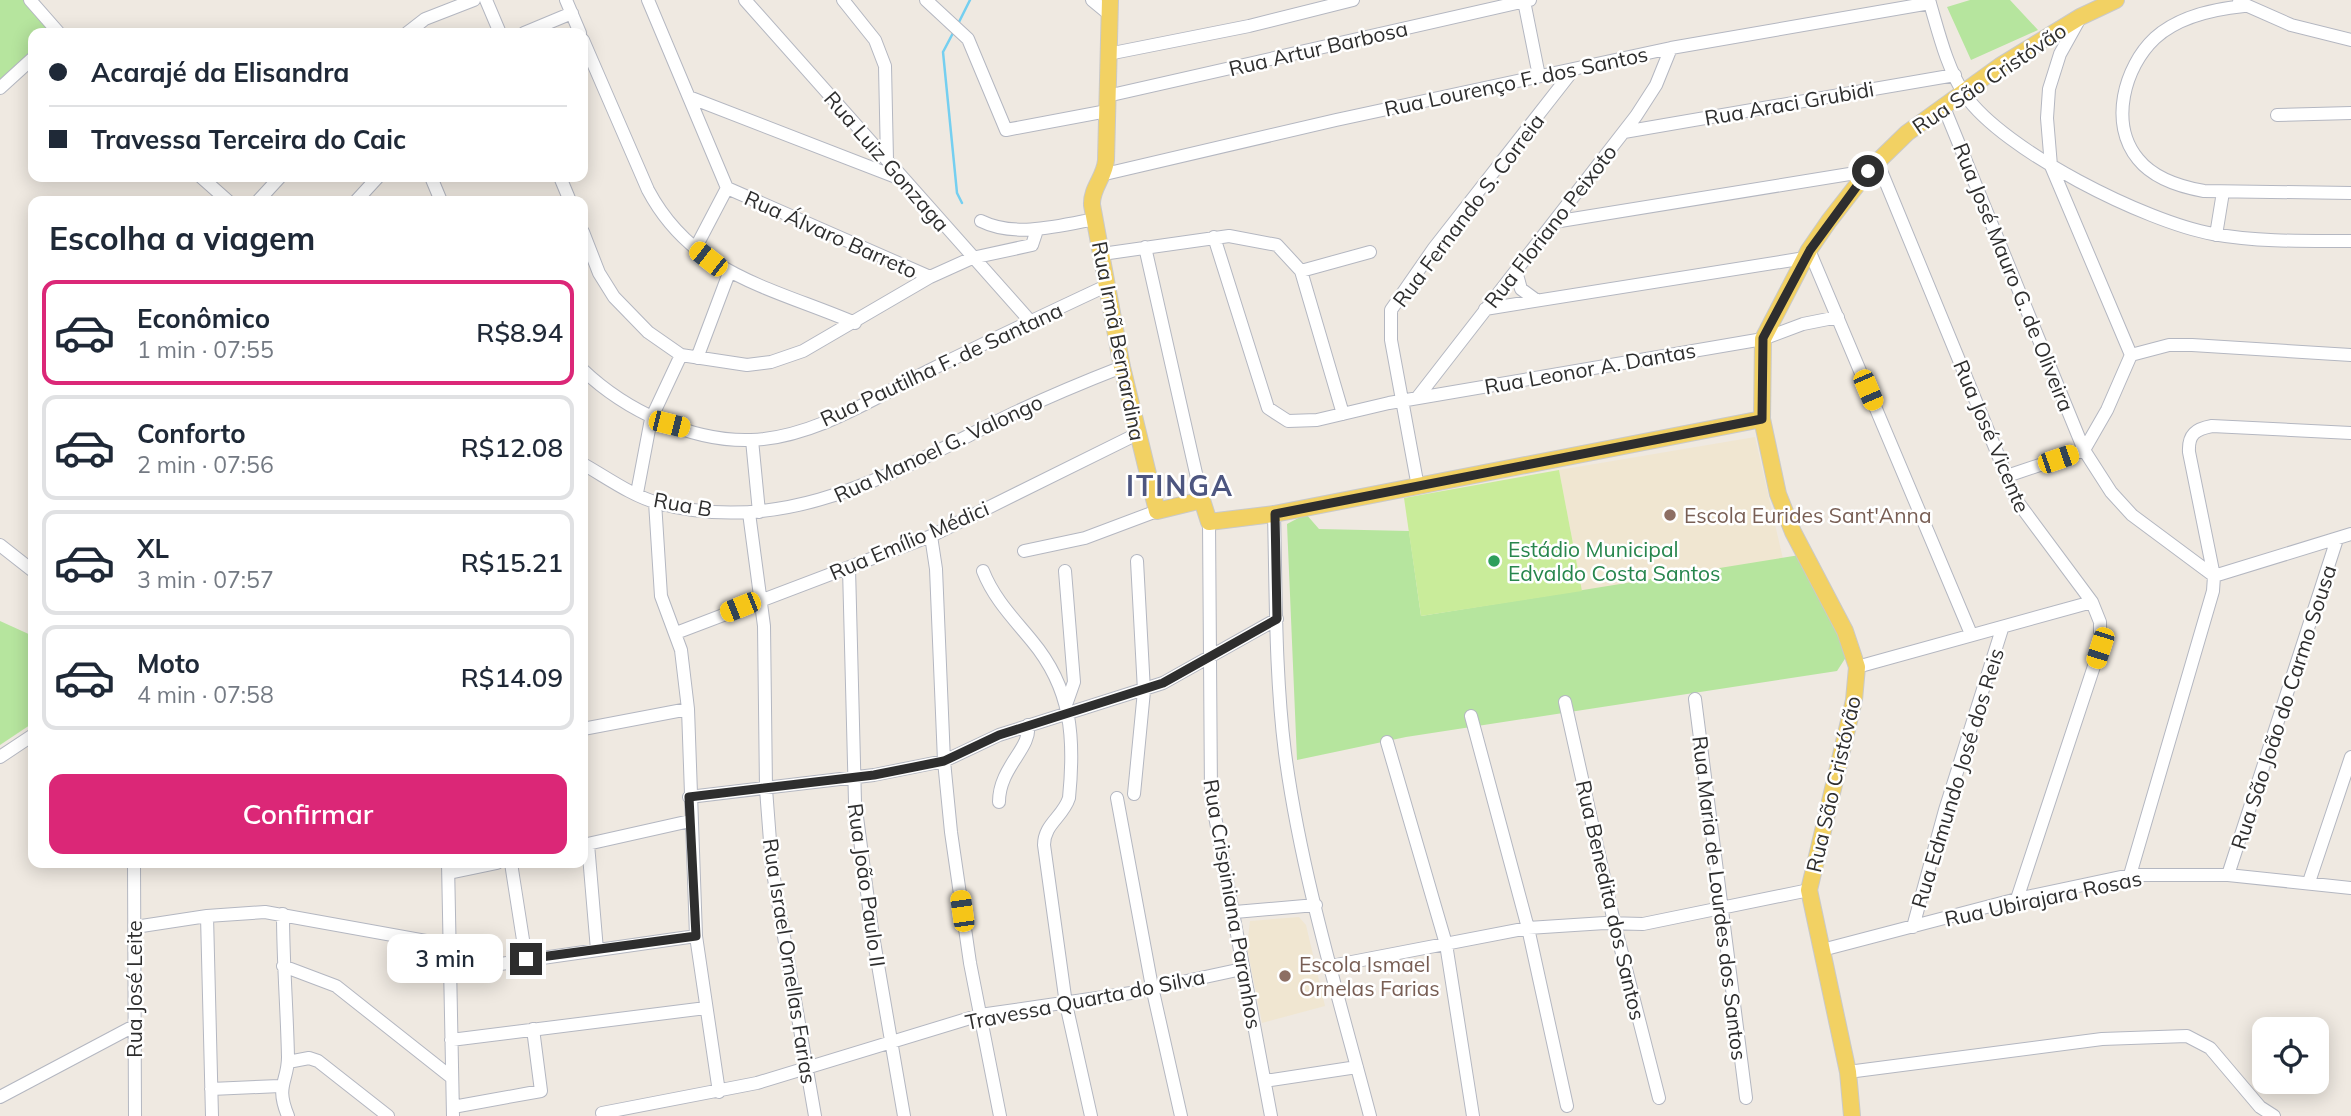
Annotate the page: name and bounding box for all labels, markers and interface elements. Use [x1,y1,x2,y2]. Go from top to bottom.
street label: Rua Artur Barbosa [1226,15,1410,81]
street label: Rua São Cristóvão [1907,17,2071,139]
street label: Rua Lourenço F. dos Santos [1382,40,1650,122]
text: Acarajé da Elisandra [91,56,349,89]
street label: Rua Araci Grubidi [1702,75,1876,131]
street label: Rua Luiz Gonzaga [819,85,955,237]
street label: Rua Fernando S. Correia [1387,108,1549,312]
text: Travessa Terceira do Caic [91,123,406,156]
street label: Rua Floriano Peixoto [1478,139,1622,313]
street label: Rua José Mauro G. de Oliveira [1948,139,2080,415]
route start [1852,155,1884,187]
street label: Rua Álvaro Barreto [741,184,921,284]
text: Escolha a viagem [49,218,315,258]
car [685,238,732,280]
street label: Rua Irmã Bernardina [1087,239,1151,443]
street label: Rua Pautilha F. de Santana [816,296,1066,432]
icon: car [53,301,116,364]
text: Econômico [137,302,270,335]
text: R$8.94 [476,316,563,349]
text: 1 min · 07:55 [137,335,274,364]
street label: Rua Leonor A. Dantas [1482,337,1698,399]
street label: Rua José Vicente [1948,356,2036,516]
car [1851,367,1886,413]
street label: Rua Manoel G. Valongo [830,388,1046,508]
car [647,409,692,439]
icon: car [53,416,116,479]
text: Conforto [137,417,246,450]
text: R$12.08 [461,431,563,464]
car [2035,442,2082,476]
text: 2 min · 07:56 [137,450,274,479]
district label: ITINGA [1126,468,1234,503]
street label: Rua B [652,486,714,522]
street label: Rua Emílio Médici [825,495,993,585]
place label: Escola Eurides Sant'Anna [1684,502,1932,528]
marker: Escola Eurides Sant'Anna [1662,507,1678,523]
icon: car [53,531,116,594]
text: XL [137,532,169,565]
place label: Estádio Municipal Edvaldo Costa Santos [1508,536,1720,586]
text: R$15.21 [461,546,563,579]
marker: Estádio Municipal Edvaldo Costa Santos [1486,553,1502,569]
street label: Rua São João do Carmo Sousa [2225,562,2341,852]
text: 3 min · 07:57 [137,565,274,594]
car [717,589,764,625]
car [2084,625,2117,671]
street label: Rua Edmundo José dos Reis [1905,645,2009,911]
icon: car [53,646,116,709]
text: Moto [137,647,200,680]
text: R$14.09 [461,661,563,694]
text: 4 min · 07:58 [137,680,274,709]
street label: Rua São Cristóvão [1800,693,1866,875]
street label: Rua Maria de Lourdes dos Santos [1687,734,1753,1062]
button: Confirmar [49,774,567,854]
street label: Rua Crispiniana Paranhos [1198,777,1268,1031]
street label: Rua Benedita dos Santos [1571,778,1651,1022]
street label: Rua João Paulo II [843,802,891,968]
street label: Rua Israel Ornellas Farias [758,836,822,1086]
street label: Rua Ubirajara Rosas [1942,864,2144,932]
car [949,889,976,933]
street label: Rua José Leite [121,920,147,1058]
callout: 3 min [386,934,502,984]
route end [510,943,542,975]
text: 3 min [415,944,475,973]
place label: Escola Ismael Ornelas Farias [1299,951,1440,1001]
street label: Travessa Quarta do Silva [963,963,1207,1035]
marker: Escola Ismael Ornelas Farias [1277,968,1293,984]
map controls [2252,1017,2329,1094]
button: locate [2252,1017,2329,1094]

